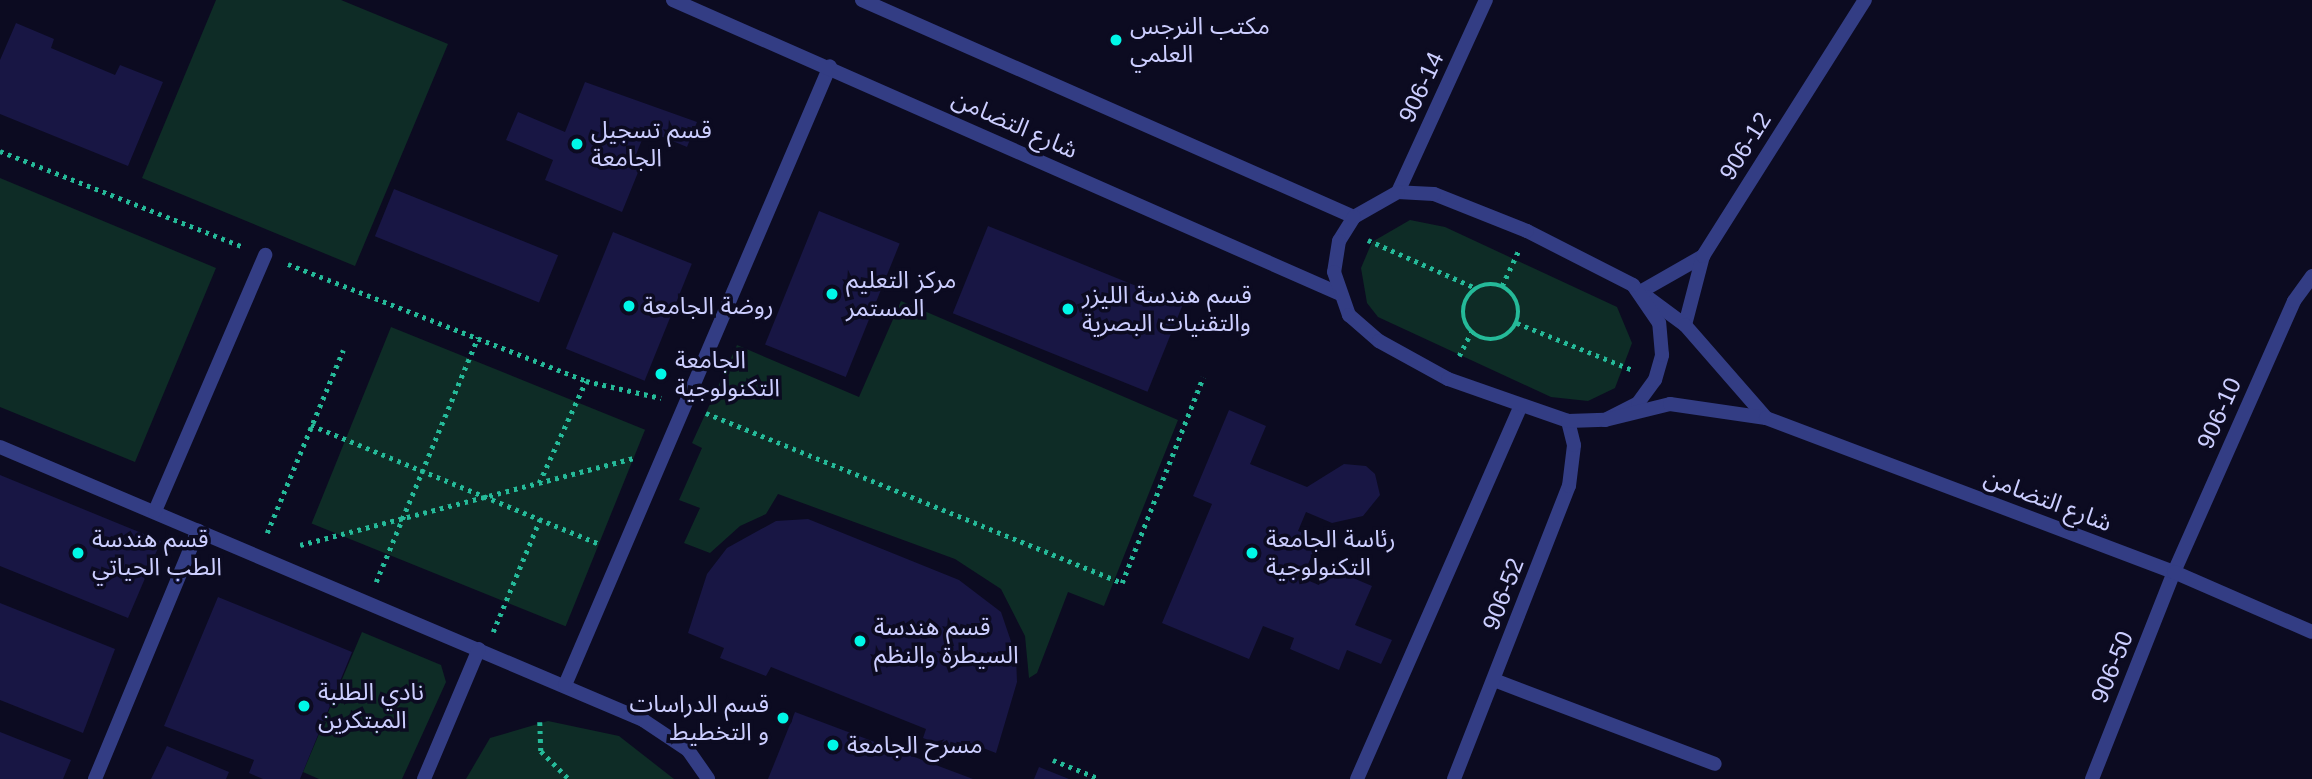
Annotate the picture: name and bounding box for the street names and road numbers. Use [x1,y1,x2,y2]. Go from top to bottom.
street label: 906-14 [1392,47,1450,127]
street label: شارع التضامن [948,84,1082,164]
street label: 906-12 [1713,107,1777,185]
street label: 906-10 [2191,373,2247,453]
street label: شارع التضامن [1980,463,2116,537]
street label: 906-52 [1476,554,1530,634]
street label: 906-50 [2085,627,2139,707]

